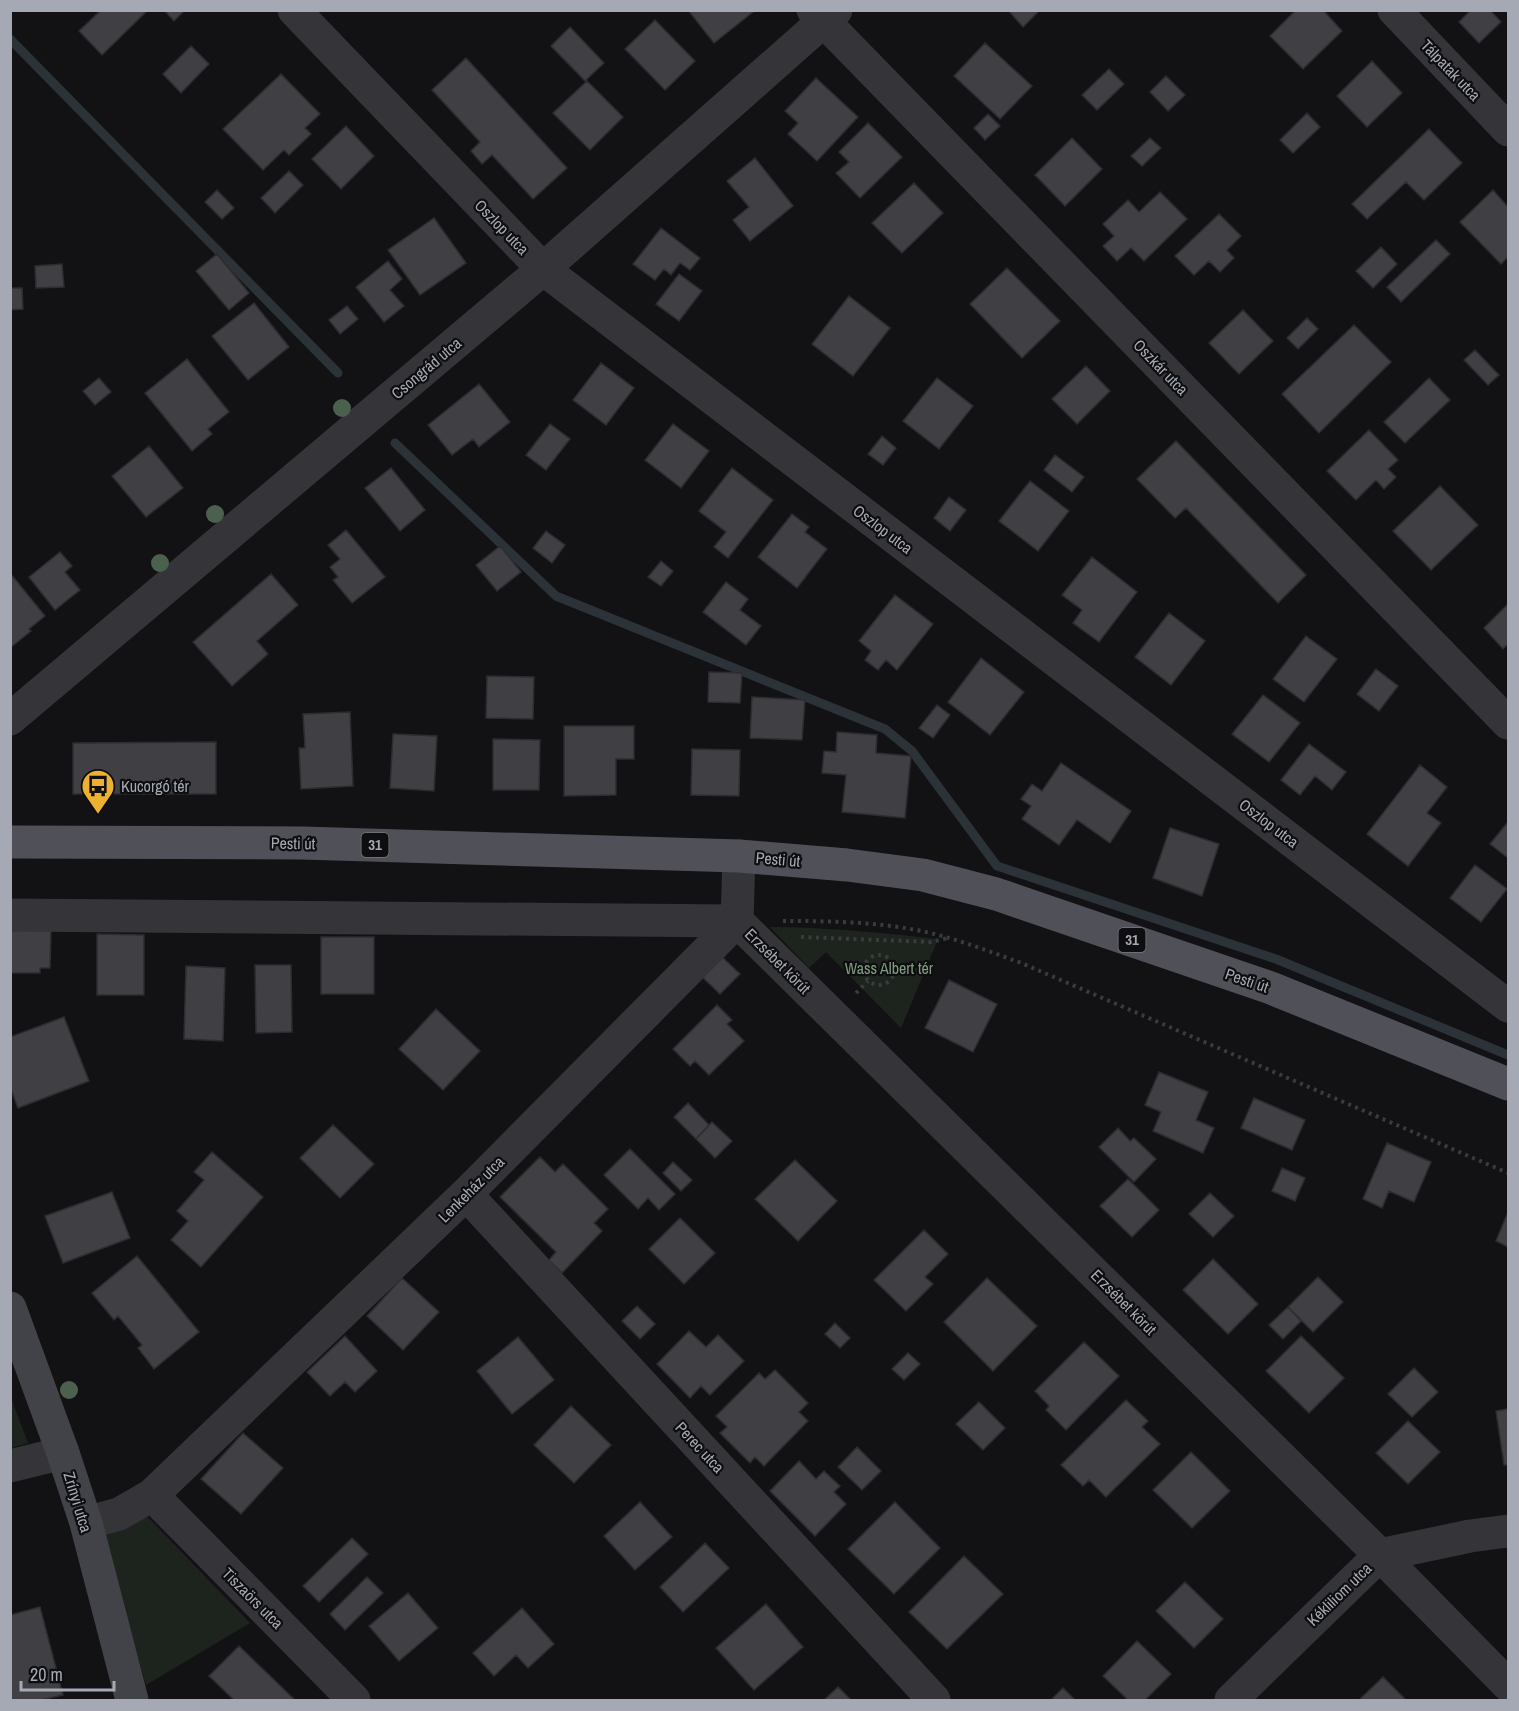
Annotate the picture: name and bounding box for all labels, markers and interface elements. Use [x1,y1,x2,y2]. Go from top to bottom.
street label: Tálpatak utca [1416,34,1486,106]
street label: Oszlop utca [470,194,534,260]
street label: Csongrád utca [386,332,466,404]
street label: Oszkár utca [1129,334,1194,400]
street label: Oszlop utca [849,499,918,559]
bus stop icon: Kucorgó tér [80,768,116,815]
place label: Kucorgó tér [121,775,189,797]
street label: Oszlop utca [1235,793,1304,853]
street label: Pesti út [271,832,316,854]
road number: 31 [362,833,388,857]
street label: Pesti út [755,846,801,872]
street label: Erzsébet körút [740,923,816,999]
road number: 31 [1118,928,1146,952]
park label: Wass Albert tér [845,957,934,979]
street label: Pesti út [1222,962,1272,998]
street label: Lenkeház utca [433,1151,509,1227]
street label: Erzsébet körút [1086,1264,1162,1340]
street label: Perec utca [671,1417,730,1478]
street label: Zrínyi utca [58,1469,98,1536]
street label: Kékliliom utca [1302,1557,1377,1631]
street label: Tiszaörs utca [217,1562,289,1634]
scale bar [21,1654,114,1692]
text: 20 m [30,1662,63,1687]

